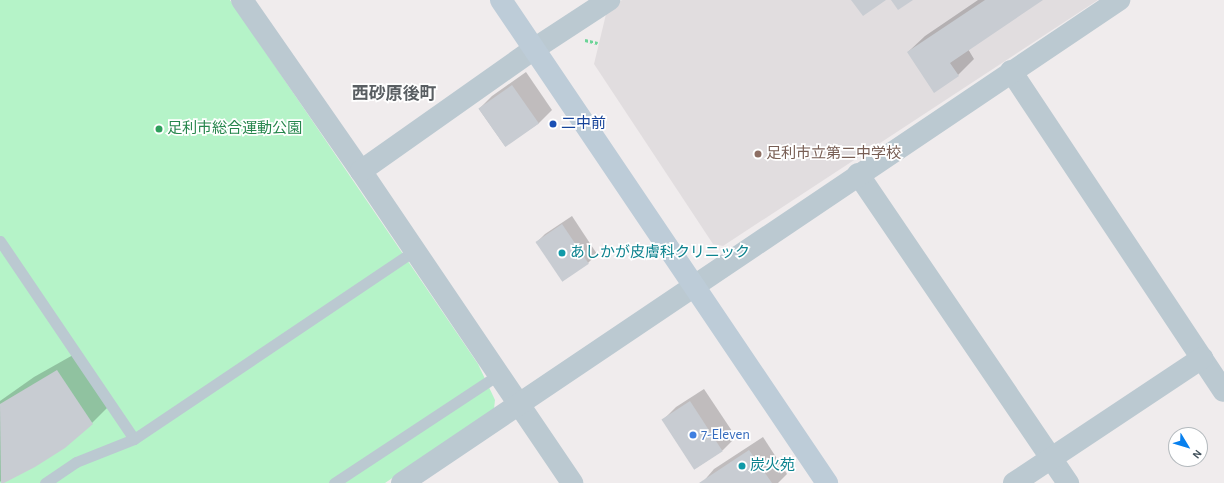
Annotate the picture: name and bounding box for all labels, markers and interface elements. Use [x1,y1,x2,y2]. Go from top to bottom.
district label: 西砂原後町 [352,84,436,104]
place label: 二中前 [561,115,606,133]
marker: 二中前 [548,119,558,129]
place label: 足利市総合運動公園 [167,120,302,138]
marker: 足利市総合運動公園 [154,124,164,134]
place label: 足利市立第二中学校 [766,145,901,163]
marker: 足利市立第二中学校 [753,149,763,159]
place label: あしかが皮膚科クリニック [570,244,750,262]
marker: あしかが皮膚科クリニック [557,248,567,258]
place label: 7-Eleven [701,426,750,444]
north arrow [1168,427,1208,467]
marker: 7-Eleven [688,430,698,440]
text: N [1190,448,1204,460]
place label: 炭火苑 [750,457,795,475]
marker: 炭火苑 [737,461,747,471]

